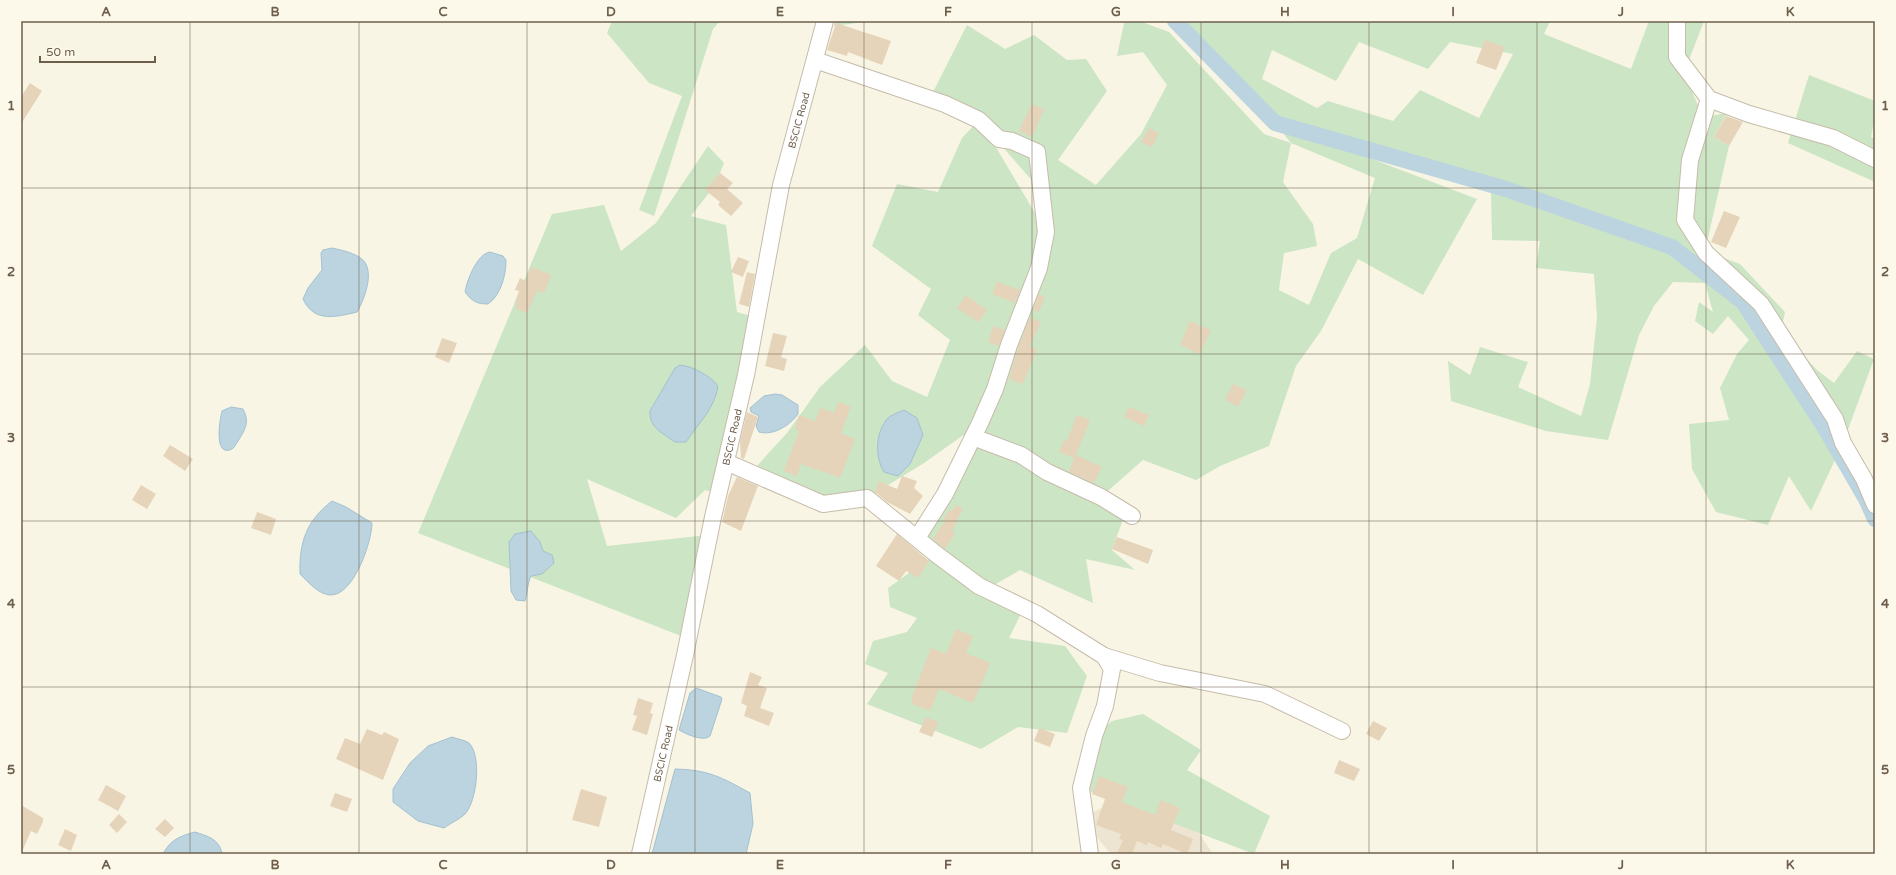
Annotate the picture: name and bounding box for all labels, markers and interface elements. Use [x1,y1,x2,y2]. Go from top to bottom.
text: A [101,4,111,20]
text: B [270,4,280,20]
text: C [438,4,448,20]
text: D [606,4,616,20]
text: E [776,4,784,20]
text: F [944,4,952,20]
text: G [1111,4,1121,20]
text: H [1280,4,1290,20]
text: I [1451,4,1455,20]
text: J [1617,4,1624,20]
text: K [1786,4,1795,20]
scale bar [40,38,155,64]
text: 50 m [46,45,75,59]
street label: BSCIC Road [786,91,813,150]
text: 1 [7,98,15,114]
text: 1 [1881,98,1889,114]
text: 2 [7,264,15,280]
text: 2 [1881,264,1889,280]
street label: BSCIC Road [720,408,745,467]
text: 3 [7,430,15,446]
text: 3 [1881,430,1889,446]
text: 4 [7,596,16,612]
text: 4 [1881,596,1890,612]
street label: BSCIC Road [651,724,676,783]
text: 5 [7,762,15,778]
text: 5 [1881,762,1889,778]
text: A [101,857,111,873]
text: B [270,857,280,873]
text: C [438,857,448,873]
text: D [606,857,616,873]
text: E [776,857,784,873]
text: F [944,857,952,873]
text: G [1111,857,1121,873]
text: H [1280,857,1290,873]
text: I [1451,857,1455,873]
text: J [1617,857,1624,873]
text: K [1786,857,1795,873]

